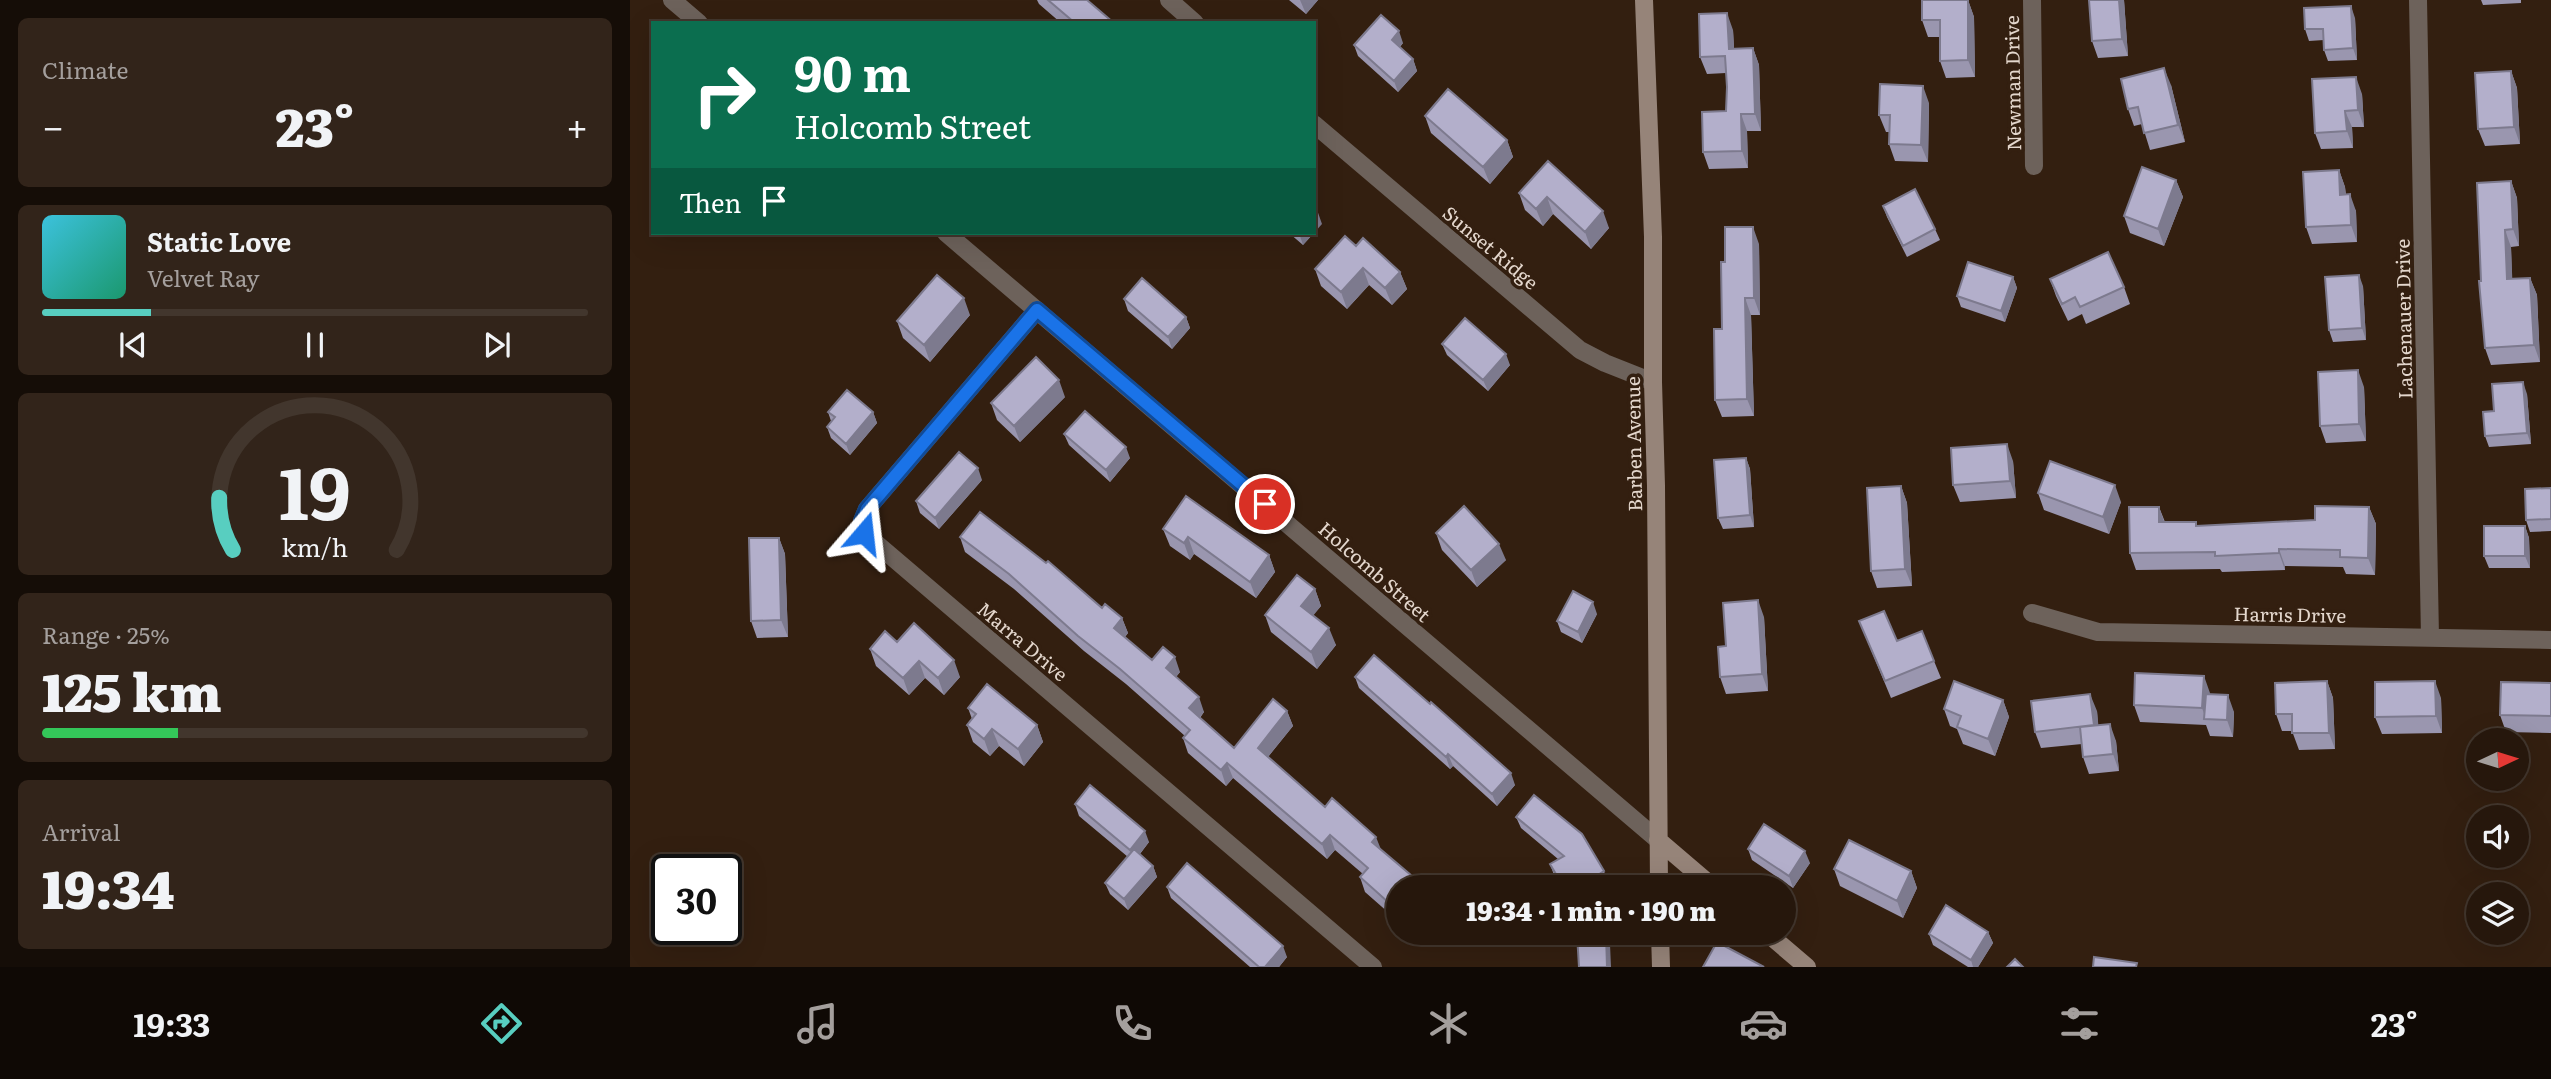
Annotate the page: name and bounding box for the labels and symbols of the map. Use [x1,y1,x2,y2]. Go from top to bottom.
street label: Newman Drive [1997,15,2027,151]
street label: Sunset Ridge [1437,199,1545,295]
street label: Lachenauer Drive [2388,238,2418,399]
street label: Barben Avenue [1618,376,1648,512]
pin [1235,474,1295,534]
position arrow [827,496,901,570]
street label: Holcomb Street [1313,514,1438,628]
street label: Marra Drive [972,595,1074,687]
street label: Harris Drive [2233,599,2347,629]
north arrow [2466,728,2529,791]
speed limit sign: 30 [651,854,742,945]

